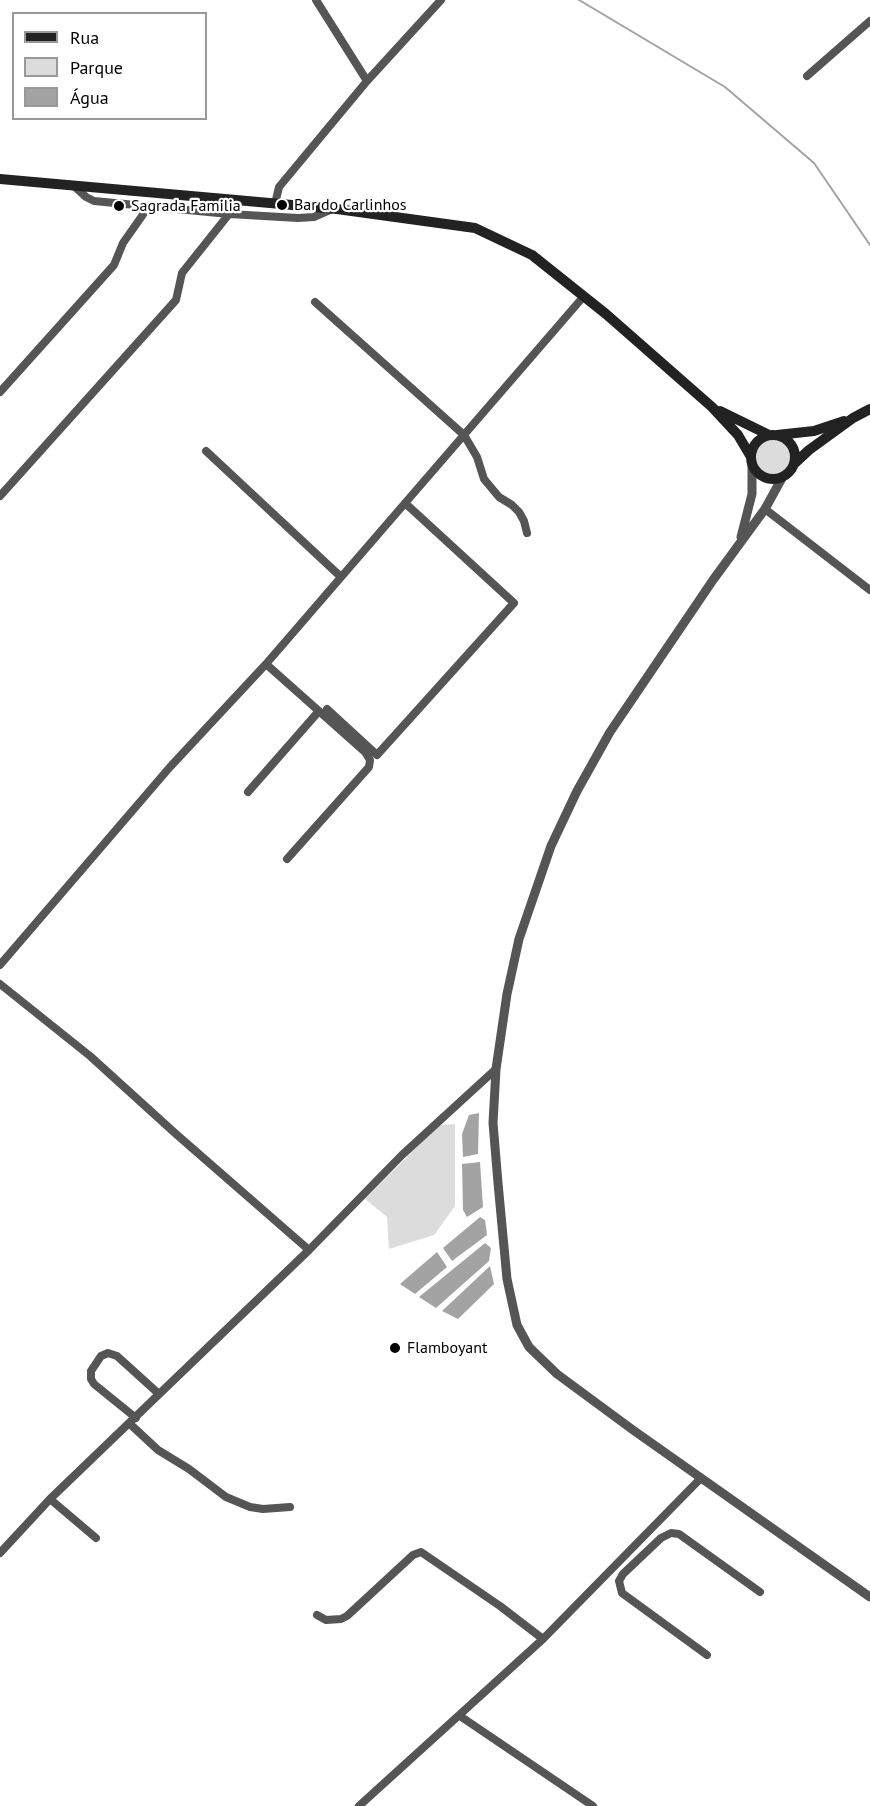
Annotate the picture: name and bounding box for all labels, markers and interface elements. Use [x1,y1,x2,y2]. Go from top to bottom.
legend [12,12,207,120]
text: Rua [70,26,99,49]
text: Parque [70,56,123,79]
text: Água [70,86,109,109]
place label: Bar do Carlinhos [294,195,406,215]
place label: Sagrada Familia [131,196,241,216]
marker: Bar do Carlinhos [275,198,289,212]
marker: Sagrada Familia [112,199,126,213]
place label: Flamboyant [407,1338,487,1358]
marker: Flamboyant [388,1341,402,1355]

